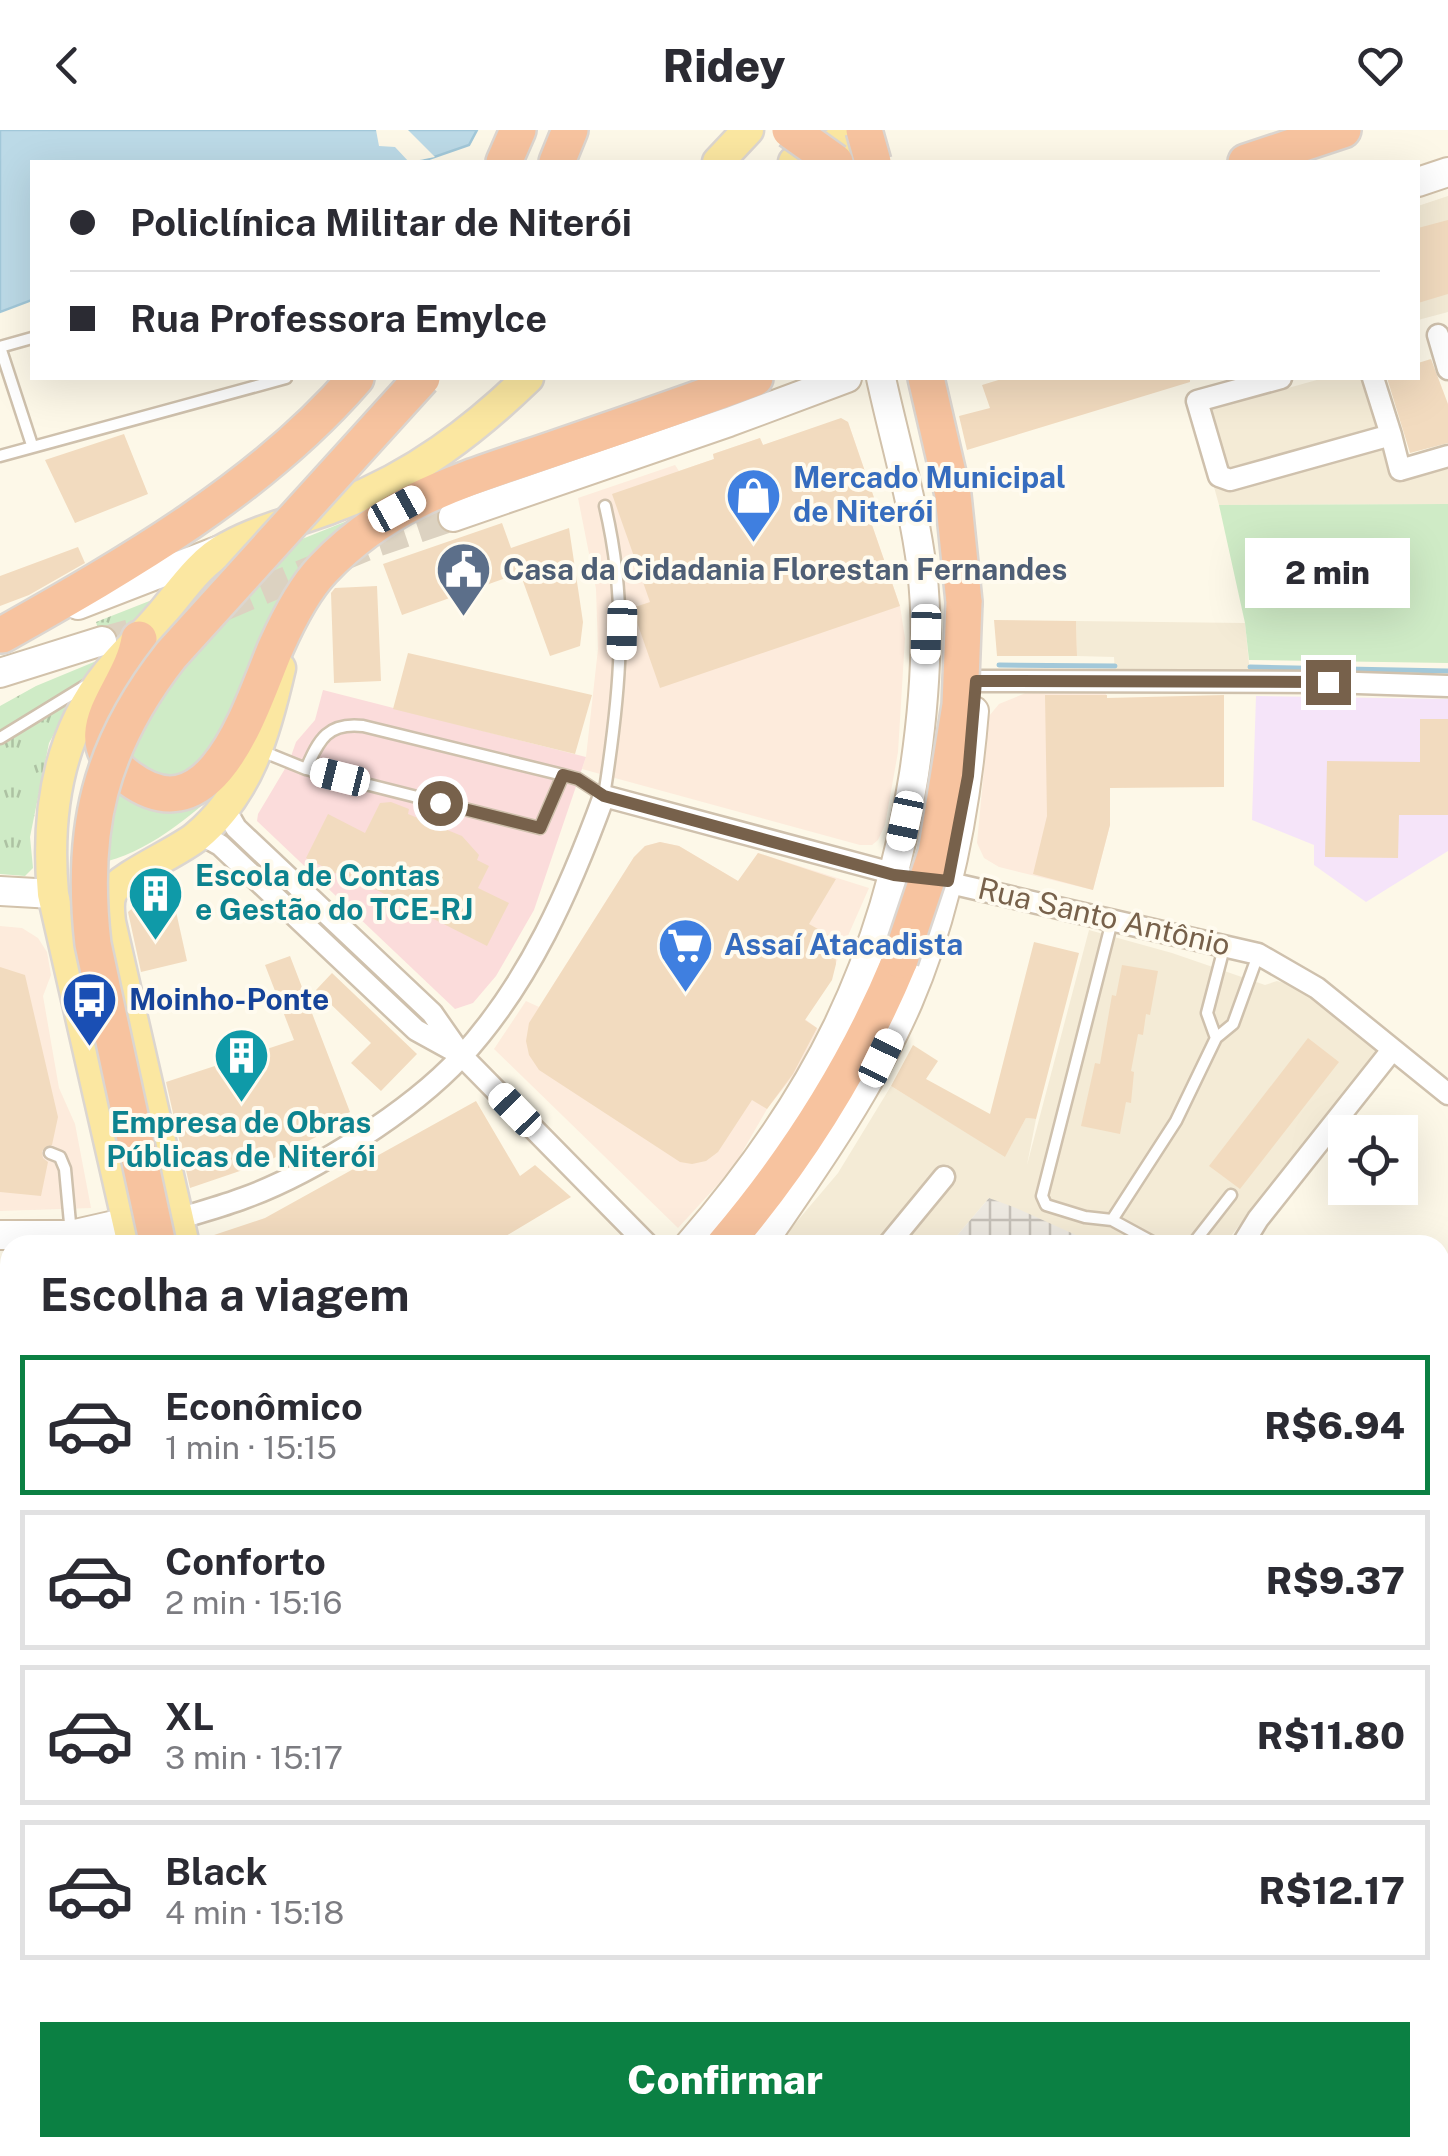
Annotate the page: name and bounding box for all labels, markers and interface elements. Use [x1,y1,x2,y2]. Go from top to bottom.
icon: back [40,38,95,93]
icon: heart [1353,38,1408,93]
text: Ridey [663,39,785,92]
text: Policlínica Militar de Niterói [130,200,632,245]
text: Rua Professora Emylce [130,296,547,341]
place label: Mercado Municipal de Niterói [793,459,1066,529]
shop icon: Mercado Municipal de Niterói [724,465,784,544]
car [363,481,431,537]
callout: 2 min [1246,537,1410,607]
public building icon: Casa da Cidadania Florestan Fernandes [434,540,494,619]
place label: Casa da Cidadania Florestan Fernandes [503,551,1067,587]
text: 2 min [1285,554,1370,591]
car [606,600,638,660]
car [910,604,942,664]
route end [1306,660,1351,705]
car [307,755,373,799]
route start [418,781,463,826]
car [884,789,926,853]
place label: Escola de Contas e Gestão do TCE-RJ [195,857,473,927]
building icon: Escola de Contas e Gestão do TCE-RJ [126,863,186,942]
street label: Rua Santo Antônio [975,869,1234,963]
supermarket icon: Assaí Atacadista [655,915,715,994]
place label: Assaí Atacadista [724,926,963,962]
bus stop icon: Moinho-Ponte [60,970,120,1049]
place label: Moinho-Ponte [129,981,329,1017]
car [854,1024,908,1092]
building icon: Empresa de Obras Públicas de Niterói [211,1025,271,1104]
car [483,1078,547,1142]
place label: Empresa de Obras Públicas de Niterói [106,1104,376,1174]
map controls [1328,1115,1418,1205]
button: locate [1328,1115,1418,1205]
text: Escolha a viagem [40,1268,410,1321]
icon: car [45,1380,135,1470]
text: Econômico [165,1384,363,1429]
text: R$6.94 [1264,1403,1405,1448]
text: 1 min · 15:15 [165,1429,337,1466]
icon: car [45,1535,135,1625]
text: Conforto [165,1539,326,1584]
text: R$9.37 [1266,1558,1405,1603]
text: 2 min · 15:16 [165,1584,343,1621]
icon: car [45,1690,135,1780]
text: XL [165,1694,214,1739]
text: R$11.80 [1257,1713,1405,1758]
text: 3 min · 15:17 [165,1739,343,1776]
icon: car [45,1845,135,1935]
text: Black [165,1849,268,1894]
text: R$12.17 [1259,1868,1405,1913]
text: 4 min · 15:18 [165,1894,344,1931]
button: Confirmar [40,2022,1410,2137]

